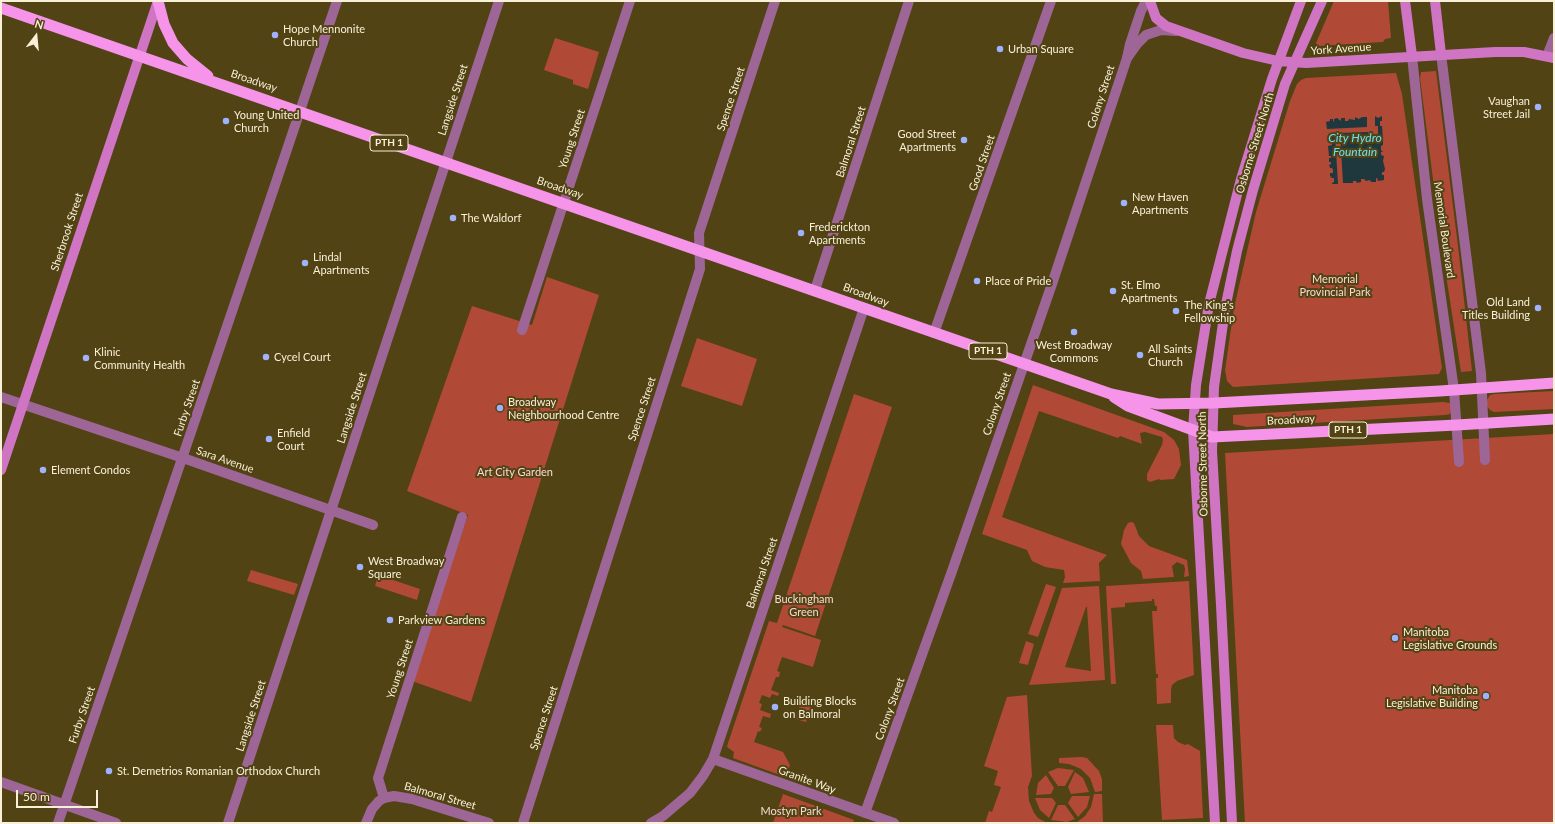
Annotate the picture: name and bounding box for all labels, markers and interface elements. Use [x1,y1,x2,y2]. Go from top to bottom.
north arrow [16,16,56,56]
text: N [34,17,45,31]
place label: Hope Mennonite Church [283,22,365,48]
marker: Hope Mennonite Church [270,30,280,40]
street label: York Avenue [1310,40,1372,58]
place label: Urban Square [1008,42,1074,56]
marker: Urban Square [995,44,1005,54]
street label: Langside Street [435,63,471,137]
street label: Colony Street [1085,64,1117,130]
street label: Spence Street [714,65,748,133]
street label: Broadway [229,67,279,95]
street label: Osborne Street North [1233,91,1277,195]
place label: Vaughan Street Jail [1483,94,1530,120]
marker: Vaughan Street Jail [1533,102,1543,112]
street label: Balmoral Street [833,105,869,179]
place label: Young United Church [234,108,299,134]
street label: Young Street [556,108,588,170]
marker: Young United Church [221,116,231,126]
place label: Good Street Apartments [898,127,956,153]
water label: City Hydro Fountain [1328,131,1382,159]
street label: Good Street [966,133,998,193]
road number: PTH 1 [370,135,408,151]
marker: Good Street Apartments [959,135,969,145]
street label: Broadway [535,174,585,202]
street label: Memorial Boulevard [1431,181,1457,279]
place label: New Haven Apartments [1132,190,1189,216]
street label: Sherbrook Street [48,191,86,273]
marker: New Haven Apartments [1119,198,1129,208]
place label: The Waldorf [461,211,521,225]
marker: The Waldorf [448,213,458,223]
place label: Frederickton Apartments [809,220,870,246]
marker: Frederickton Apartments [796,228,806,238]
place label: Lindal Apartments [313,250,370,276]
marker: Lindal Apartments [300,258,310,268]
park label: Memorial Provincial Park [1299,272,1371,298]
place label: Place of Pride [985,274,1051,288]
marker: Place of Pride [972,276,982,286]
place label: St. Elmo Apartments [1121,278,1178,304]
street label: Broadway [841,281,891,309]
marker: St. Elmo Apartments [1108,286,1118,296]
place label: Old Land Titles Building [1462,295,1530,321]
place label: The King's Fellowship [1184,298,1235,324]
marker: Old Land Titles Building [1533,303,1543,313]
marker: The King's Fellowship [1171,306,1181,316]
marker: West Broadway Commons [1069,327,1079,337]
place label: West Broadway Commons [1036,338,1112,364]
place label: All Saints Church [1148,342,1192,368]
road number: PTH 1 [969,343,1007,359]
place label: Klinic Community Health [94,345,185,371]
place label: Cycel Court [274,350,331,364]
marker: All Saints Church [1135,350,1145,360]
marker: Cycel Court [261,352,271,362]
marker: Klinic Community Health [81,353,91,363]
street label: Langside Street [334,371,370,445]
street label: Colony Street [980,371,1014,437]
street label: Spence Street [625,375,659,443]
street label: Furby Street [171,378,203,438]
place label: Broadway Neighbourhood Centre [508,395,619,421]
marker: Broadway Neighbourhood Centre [495,403,505,413]
street label: Osborne Street North [1195,411,1211,517]
street label: Broadway [1267,412,1315,428]
road number: PTH 1 [1329,422,1367,438]
place label: Enfield Court [277,426,310,452]
marker: Enfield Court [264,434,274,444]
street label: Sara Avenue [194,444,256,476]
place label: Element Condos [51,463,130,477]
marker: Element Condos [38,465,48,475]
park label: Art City Garden [477,465,553,479]
street label: Balmoral Street [744,536,780,610]
place label: West Broadway Square [368,554,444,580]
marker: West Broadway Square [355,562,365,572]
park label: Buckingham Green [774,592,834,618]
place label: Parkview Gardens [398,613,485,627]
marker: Parkview Gardens [385,615,395,625]
place label: Manitoba Legislative Grounds [1403,625,1497,651]
marker: Manitoba Legislative Grounds [1390,633,1400,643]
street label: Young Street [384,638,416,700]
street label: Colony Street [873,676,907,742]
street label: Langside Street [233,679,269,753]
place label: Manitoba Legislative Building [1386,683,1478,709]
street label: Spence Street [527,684,561,752]
street label: Furby Street [66,685,98,745]
marker: Manitoba Legislative Building [1481,691,1491,701]
place label: Building Blocks on Balmoral [783,694,856,720]
marker: Building Blocks on Balmoral [770,702,780,712]
street label: Granite Way [776,763,838,797]
place label: St. Demetrios Romanian Orthodox Church [117,764,320,778]
marker: St. Demetrios Romanian Orthodox Church [104,766,114,776]
street label: Balmoral Street [403,779,477,813]
scale bar [18,782,100,808]
text: 50 m [23,789,50,804]
park label: Mostyn Park [760,804,822,818]

